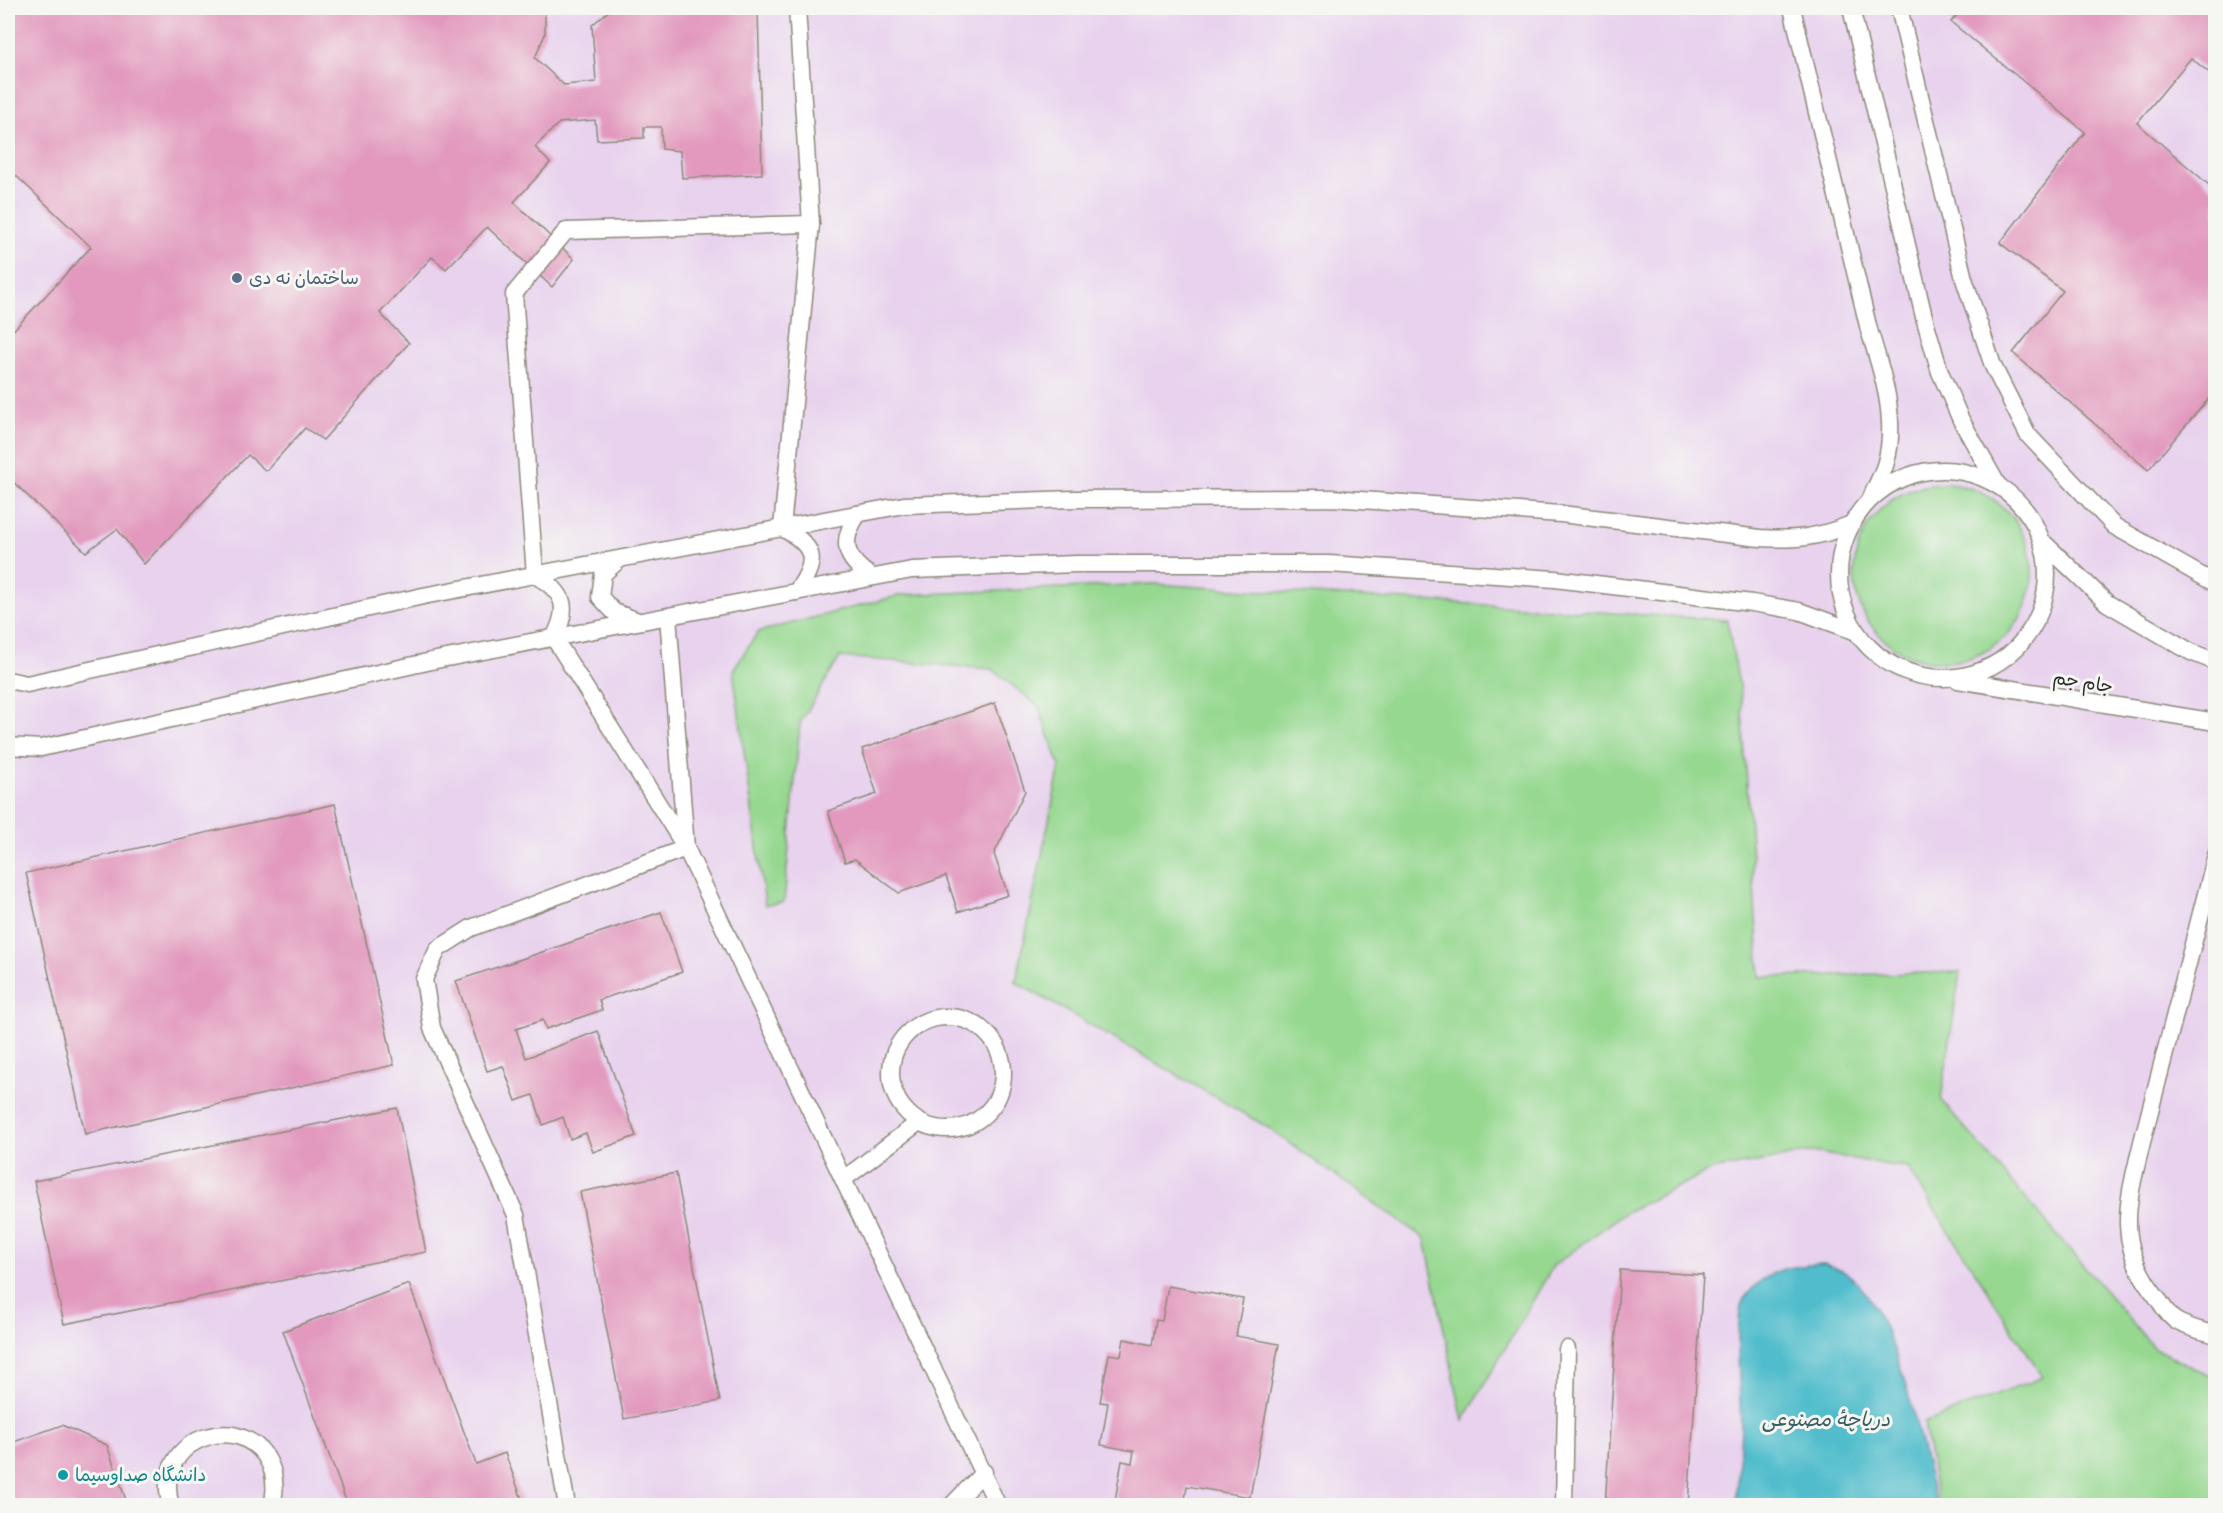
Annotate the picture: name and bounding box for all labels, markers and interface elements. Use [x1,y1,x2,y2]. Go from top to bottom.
place label: ساختمان نه دی [249,267,359,289]
marker: ساختمان نه دی [230,271,244,285]
street label: جام جم [2051,666,2115,701]
water label: دریاچهٔ مصنوعی [1762,1407,1890,1432]
place label: دانشگاه صداوسیما [75,1464,206,1486]
marker: دانشگاه صداوسیما [56,1468,70,1482]

